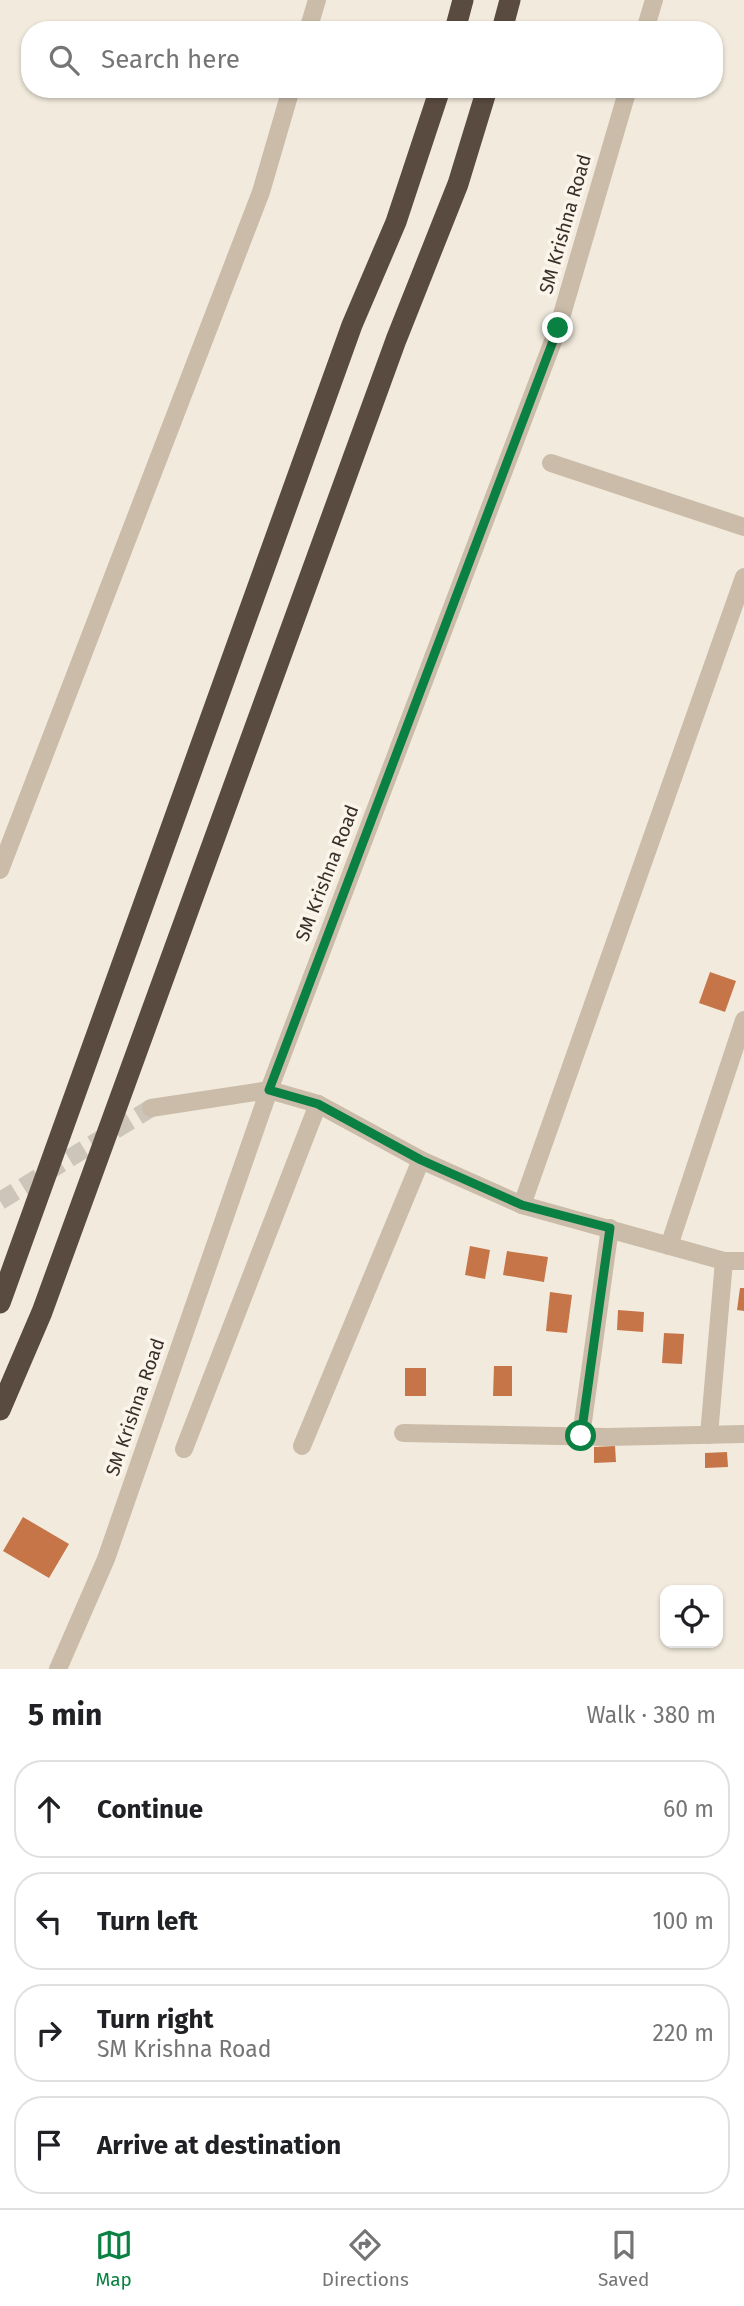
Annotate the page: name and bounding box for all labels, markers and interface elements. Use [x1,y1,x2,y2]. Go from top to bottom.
search box [21,21,723,98]
icon: search [45,41,83,79]
text: Search here [101,44,240,75]
street label: SM Krishna Road [534,152,596,296]
route end [542,312,573,343]
street label: SM Krishna Road [290,802,364,944]
street label: SM Krishna Road [101,1335,169,1479]
route start [565,1420,596,1451]
map controls [660,1585,723,1648]
button: locate [660,1585,723,1648]
text: 5 min [28,1697,102,1733]
text: Walk · 380 m [586,1701,716,1729]
icon: ahead [30,1790,68,1828]
text: Continue [97,1794,203,1825]
text: 60 m [663,1795,714,1823]
icon: left [30,1902,68,1940]
text: Turn left [97,1906,198,1937]
text: 100 m [653,1907,714,1935]
text: Turn right [97,2004,214,2035]
icon: right [30,2014,68,2052]
text: 220 m [653,2019,714,2047]
text: SM Krishna Road [97,2035,272,2063]
icon: arrive [30,2126,68,2164]
text: Arrive at destination [97,2130,341,2161]
tab: Map [95,2226,133,2291]
tab: Directions [322,2226,409,2291]
tab: Saved [598,2226,649,2291]

